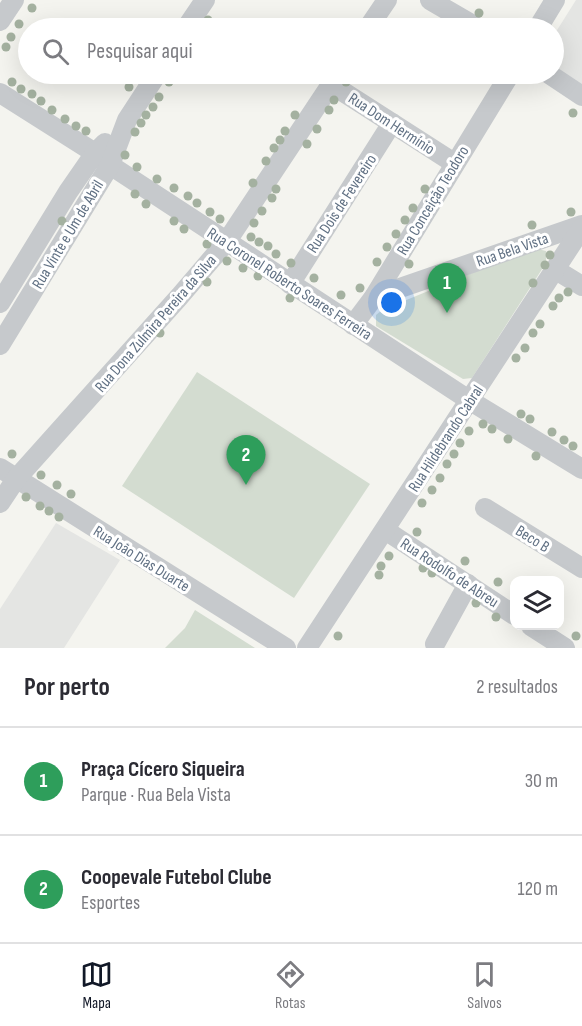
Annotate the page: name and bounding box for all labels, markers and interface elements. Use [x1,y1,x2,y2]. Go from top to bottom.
search box [18,18,564,84]
icon: search [39,35,72,68]
text: Pesquisar aqui [87,38,192,65]
street label: Rua Dom Hermínio [345,89,438,159]
street label: Rua Conceição Teodoro [393,143,473,259]
street label: Rua Dois de Fevereiro [303,151,381,257]
street label: Rua Vinte e Um de Abril [28,177,108,292]
street label: Rua Coronel Roberto Soares Ferreira [203,224,375,345]
street label: Rua Bela Vista [474,229,551,272]
street label: Rua Dona Zulmira Pereira da Silva [91,252,221,396]
pin: 1 [428,264,466,313]
your location [377,288,406,317]
street label: Rua Hildebrando Cabral [405,382,488,496]
pin: 2 [226,436,266,485]
street label: Rua João Dias Duarte [90,522,193,596]
street label: Beco B [512,522,553,557]
street label: Rua Rodolfo de Abreu [397,534,502,612]
map controls [510,576,564,630]
button: layers [510,576,564,630]
text: Por perto [24,672,110,703]
text: 2 resultados [476,675,558,699]
text: Praça Cícero Siqueira [81,756,245,783]
text: 1 [40,769,47,793]
text: 30 m [525,769,558,793]
text: Parque · Rua Bela Vista [81,783,231,807]
text: Coopevale Futebol Clube [81,864,272,891]
text: 2 [39,877,48,901]
text: 120 m [518,877,558,901]
text: Esportes [81,891,140,915]
tab: Mapa [80,958,113,1013]
tab: Rotas [274,958,307,1013]
tab: Salvos [467,958,502,1013]

